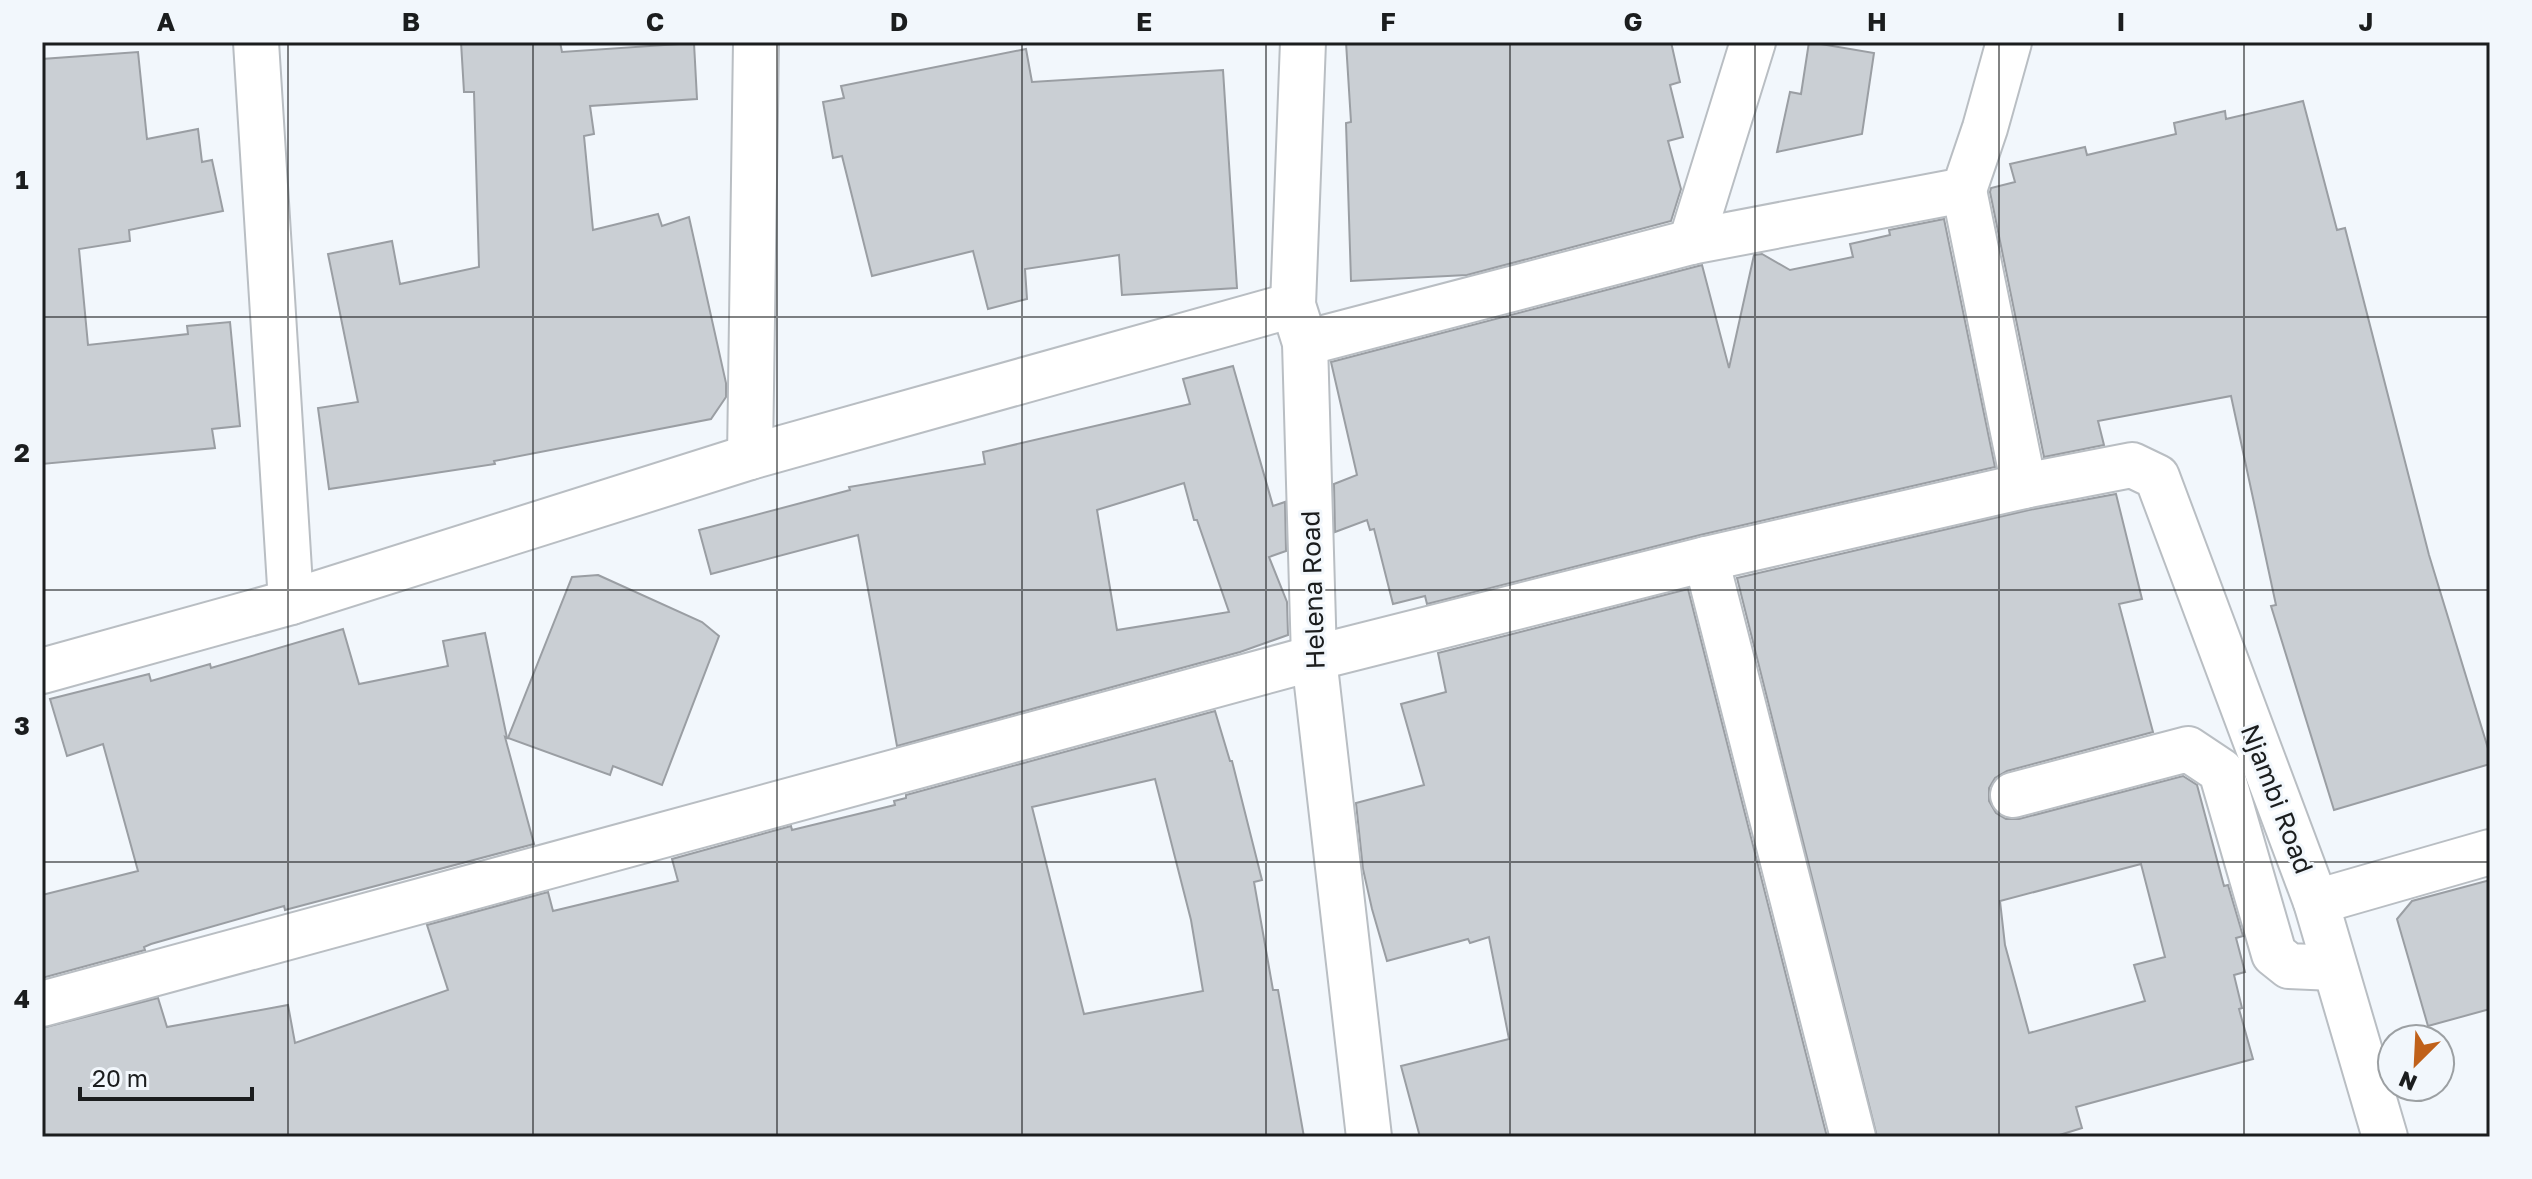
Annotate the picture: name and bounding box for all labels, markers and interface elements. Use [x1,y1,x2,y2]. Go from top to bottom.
text: A [157,6,176,37]
text: B [402,6,420,37]
text: C [646,6,664,37]
text: D [890,6,908,37]
text: E [1136,6,1152,37]
text: F [1380,6,1396,37]
text: G [1623,6,1643,37]
text: H [1867,6,1887,37]
text: I [2117,6,2125,37]
text: J [2359,6,2373,37]
text: 1 [15,164,29,195]
text: 2 [14,437,30,468]
street label: Helena Road [1294,510,1331,670]
text: 3 [14,710,30,741]
street label: Njambi Road [2235,720,2320,878]
text: 4 [14,983,30,1014]
north arrow [2376,1023,2456,1103]
scale bar [80,1051,252,1101]
text: 20 m [92,1063,148,1092]
text: N [2395,1066,2421,1097]

